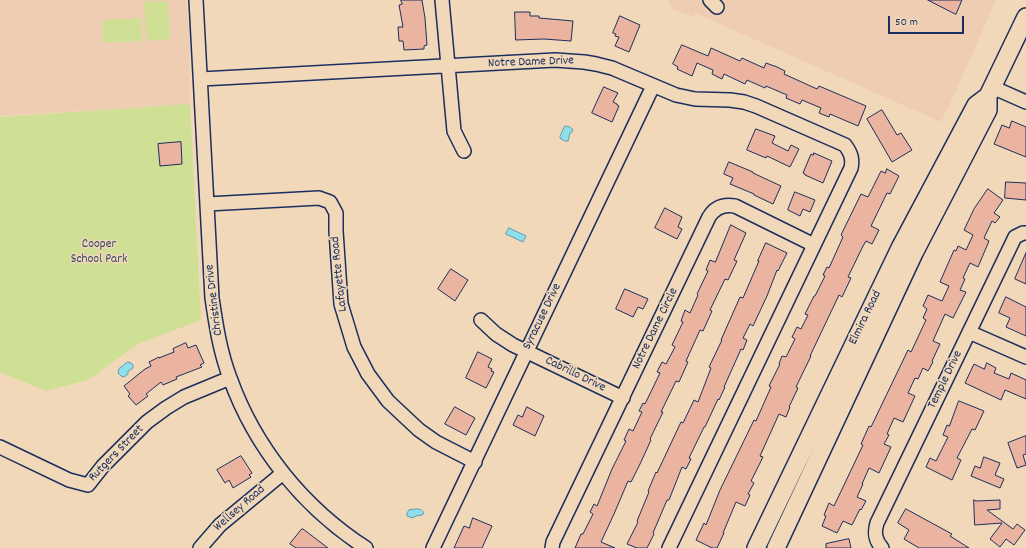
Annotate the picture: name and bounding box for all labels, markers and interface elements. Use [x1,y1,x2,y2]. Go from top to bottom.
scale bar [890,8,966,34]
text: 50 m [895,14,918,31]
street label: Notre Dame Drive [488,54,574,72]
street label: Lafayette Road [328,236,352,312]
park label: Cooper School Park [71,237,127,268]
street label: Christine Drive [203,263,227,337]
street label: Syracuse Drive [520,281,566,353]
street label: Notre Dame Circle [630,286,682,372]
street label: Elmira Road [846,288,886,348]
street label: Temple Drive [925,348,967,412]
street label: Cabrillo Drive [542,354,608,396]
street label: Rutgers Street [86,422,148,486]
street label: Wellsey Road [211,482,269,536]

